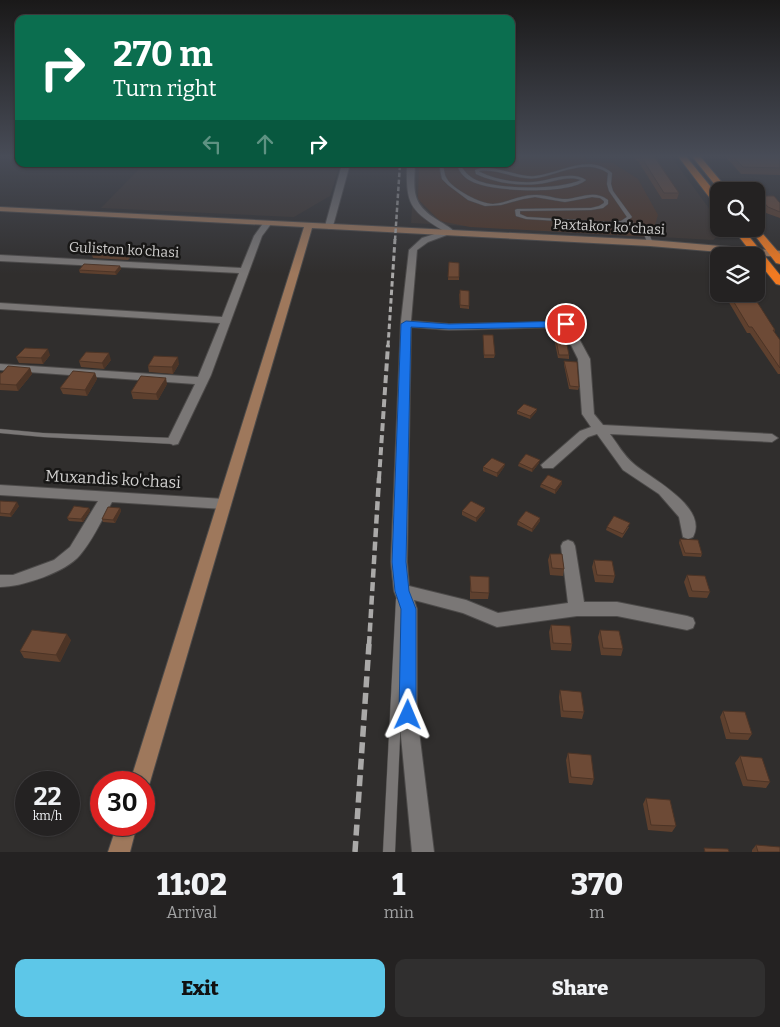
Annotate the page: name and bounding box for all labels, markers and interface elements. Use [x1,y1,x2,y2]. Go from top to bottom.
text: 270 m [113,33,213,75]
icon: right [30,35,95,100]
text: Turn right [113,75,216,102]
icon: left [198,130,226,158]
icon: ahead [251,130,279,158]
icon: right [304,130,332,158]
map controls [710,182,765,302]
button: search [710,182,765,237]
street label: Paxtakor ko'chasi [553,216,665,238]
street label: Guliston ko'chasi [69,239,179,261]
button: layers [710,247,765,302]
pin [545,303,587,345]
icon: arrive [552,310,580,338]
street label: Muxandis ko'chasi [45,466,182,492]
position arrow [381,688,433,740]
speed limit sign: 30 [90,771,155,836]
text: 22 [33,782,62,812]
text: km/h [33,809,62,823]
text: 11:02 [157,867,227,903]
text: 1 [392,867,405,903]
text: 370 [571,867,623,903]
text: Arrival [166,903,217,922]
text: min [384,903,414,922]
text: m [589,903,605,922]
button: Exit [15,959,385,1017]
button: Share [395,959,765,1017]

